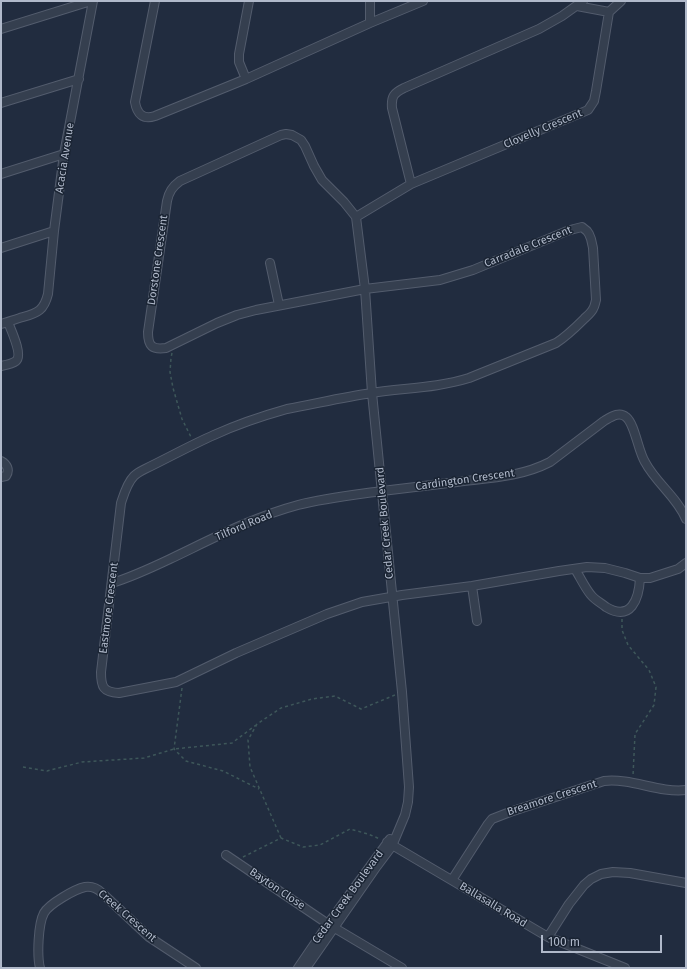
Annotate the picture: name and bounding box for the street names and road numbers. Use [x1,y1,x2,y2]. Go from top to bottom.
street label: Clovelly Crescent [502,106,584,152]
street label: Acacia Avenue [53,122,77,194]
street label: Dorstone Crescent [145,214,171,306]
street label: Carradale Crescent [482,223,574,271]
street label: Cedar Creek Boulevard [374,466,396,580]
street label: Cardington Crescent [415,467,515,493]
street label: Tilford Road [213,508,275,544]
street label: Eastmore Crescent [97,562,121,654]
street label: Breamore Crescent [505,777,599,819]
street label: Cedar Creek Boulevard [310,848,386,946]
street label: Bayton Close [247,866,307,912]
street label: Ballasalla Road [457,880,529,930]
street label: Creek Crescent [95,887,159,945]

